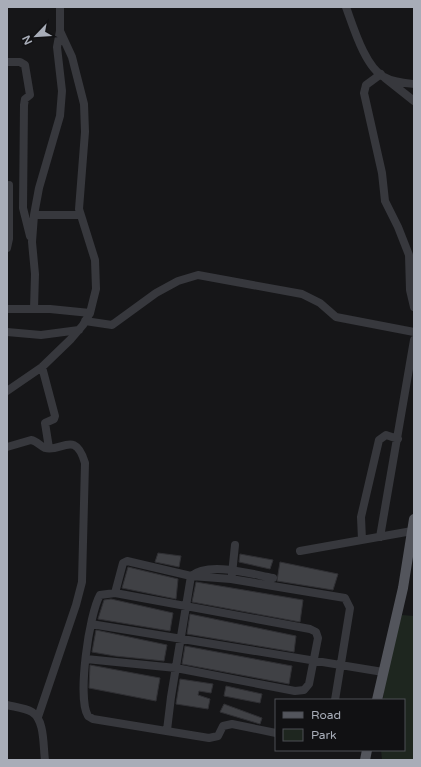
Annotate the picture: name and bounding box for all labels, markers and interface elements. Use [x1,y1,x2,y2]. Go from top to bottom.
north arrow [16,16,56,56]
text: N [20,33,35,47]
legend [275,699,405,751]
text: Road [311,708,341,722]
text: Park [311,728,337,742]

